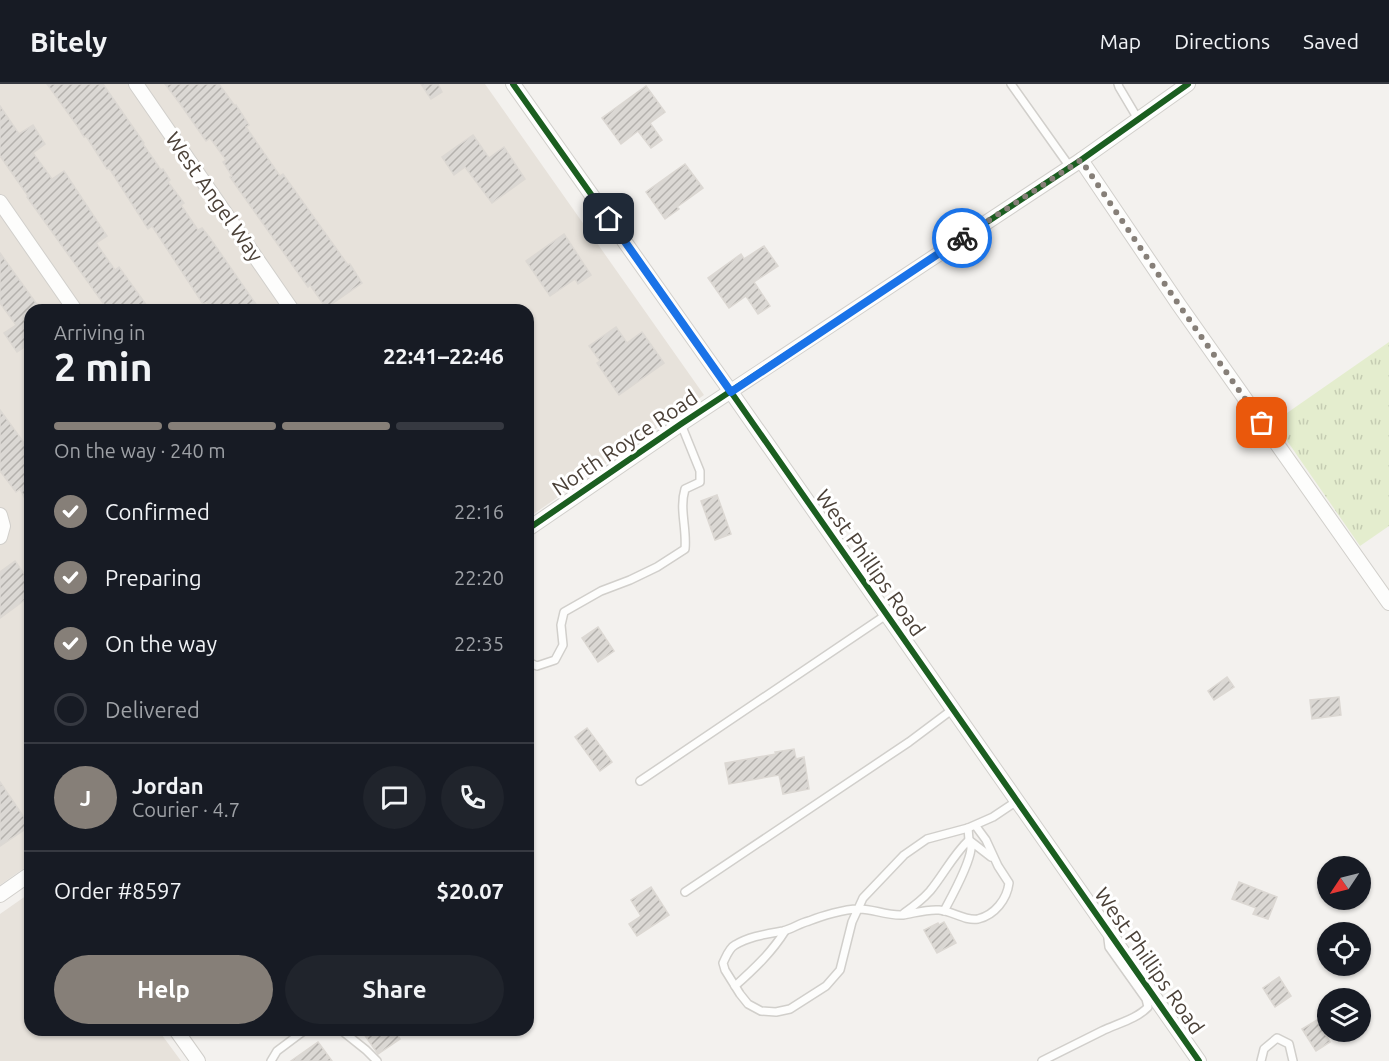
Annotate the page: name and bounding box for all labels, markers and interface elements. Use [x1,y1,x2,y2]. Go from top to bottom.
text: Bitely [30,26,107,57]
text: Map [1100,29,1141,53]
text: Directions [1174,29,1270,53]
text: Saved [1303,29,1359,53]
street label: West Angel Way [161,127,268,266]
pin [583,193,634,244]
icon: home [592,202,625,235]
courier [932,208,992,268]
icon: bike [946,222,979,255]
text: Arriving in [54,321,145,344]
text: 22:41–22:46 [383,343,504,368]
text: 2 min [54,345,153,388]
street label: North Royce Road [547,385,702,500]
pin [1236,397,1287,448]
icon: bag [1245,406,1278,439]
text: On the way · 240 m [54,439,226,462]
street label: West Phillips Road [811,485,930,640]
icon: check [54,495,87,528]
text: Confirmed [105,499,210,524]
text: 22:16 [454,500,504,523]
icon: check [54,561,87,594]
text: Preparing [105,565,202,590]
text: 22:20 [454,566,504,589]
icon: check [54,627,87,660]
text: On the way [105,631,217,656]
text: 22:35 [454,632,504,655]
text: Delivered [105,697,200,722]
button: chat [363,766,426,829]
button: phone [441,766,504,829]
text: Jordan [132,773,204,798]
text: J [80,785,91,810]
text: Courier · 4.7 [132,798,240,821]
north arrow [1317,856,1371,910]
map controls [1317,856,1371,1042]
text: Order #8597 [54,878,182,903]
text: $20.07 [437,878,504,903]
street label: West Phillips Road [1090,883,1209,1038]
button: locate [1317,922,1371,976]
button: Help [54,955,273,1024]
button: Share [285,955,504,1024]
button: layers [1317,988,1371,1042]

